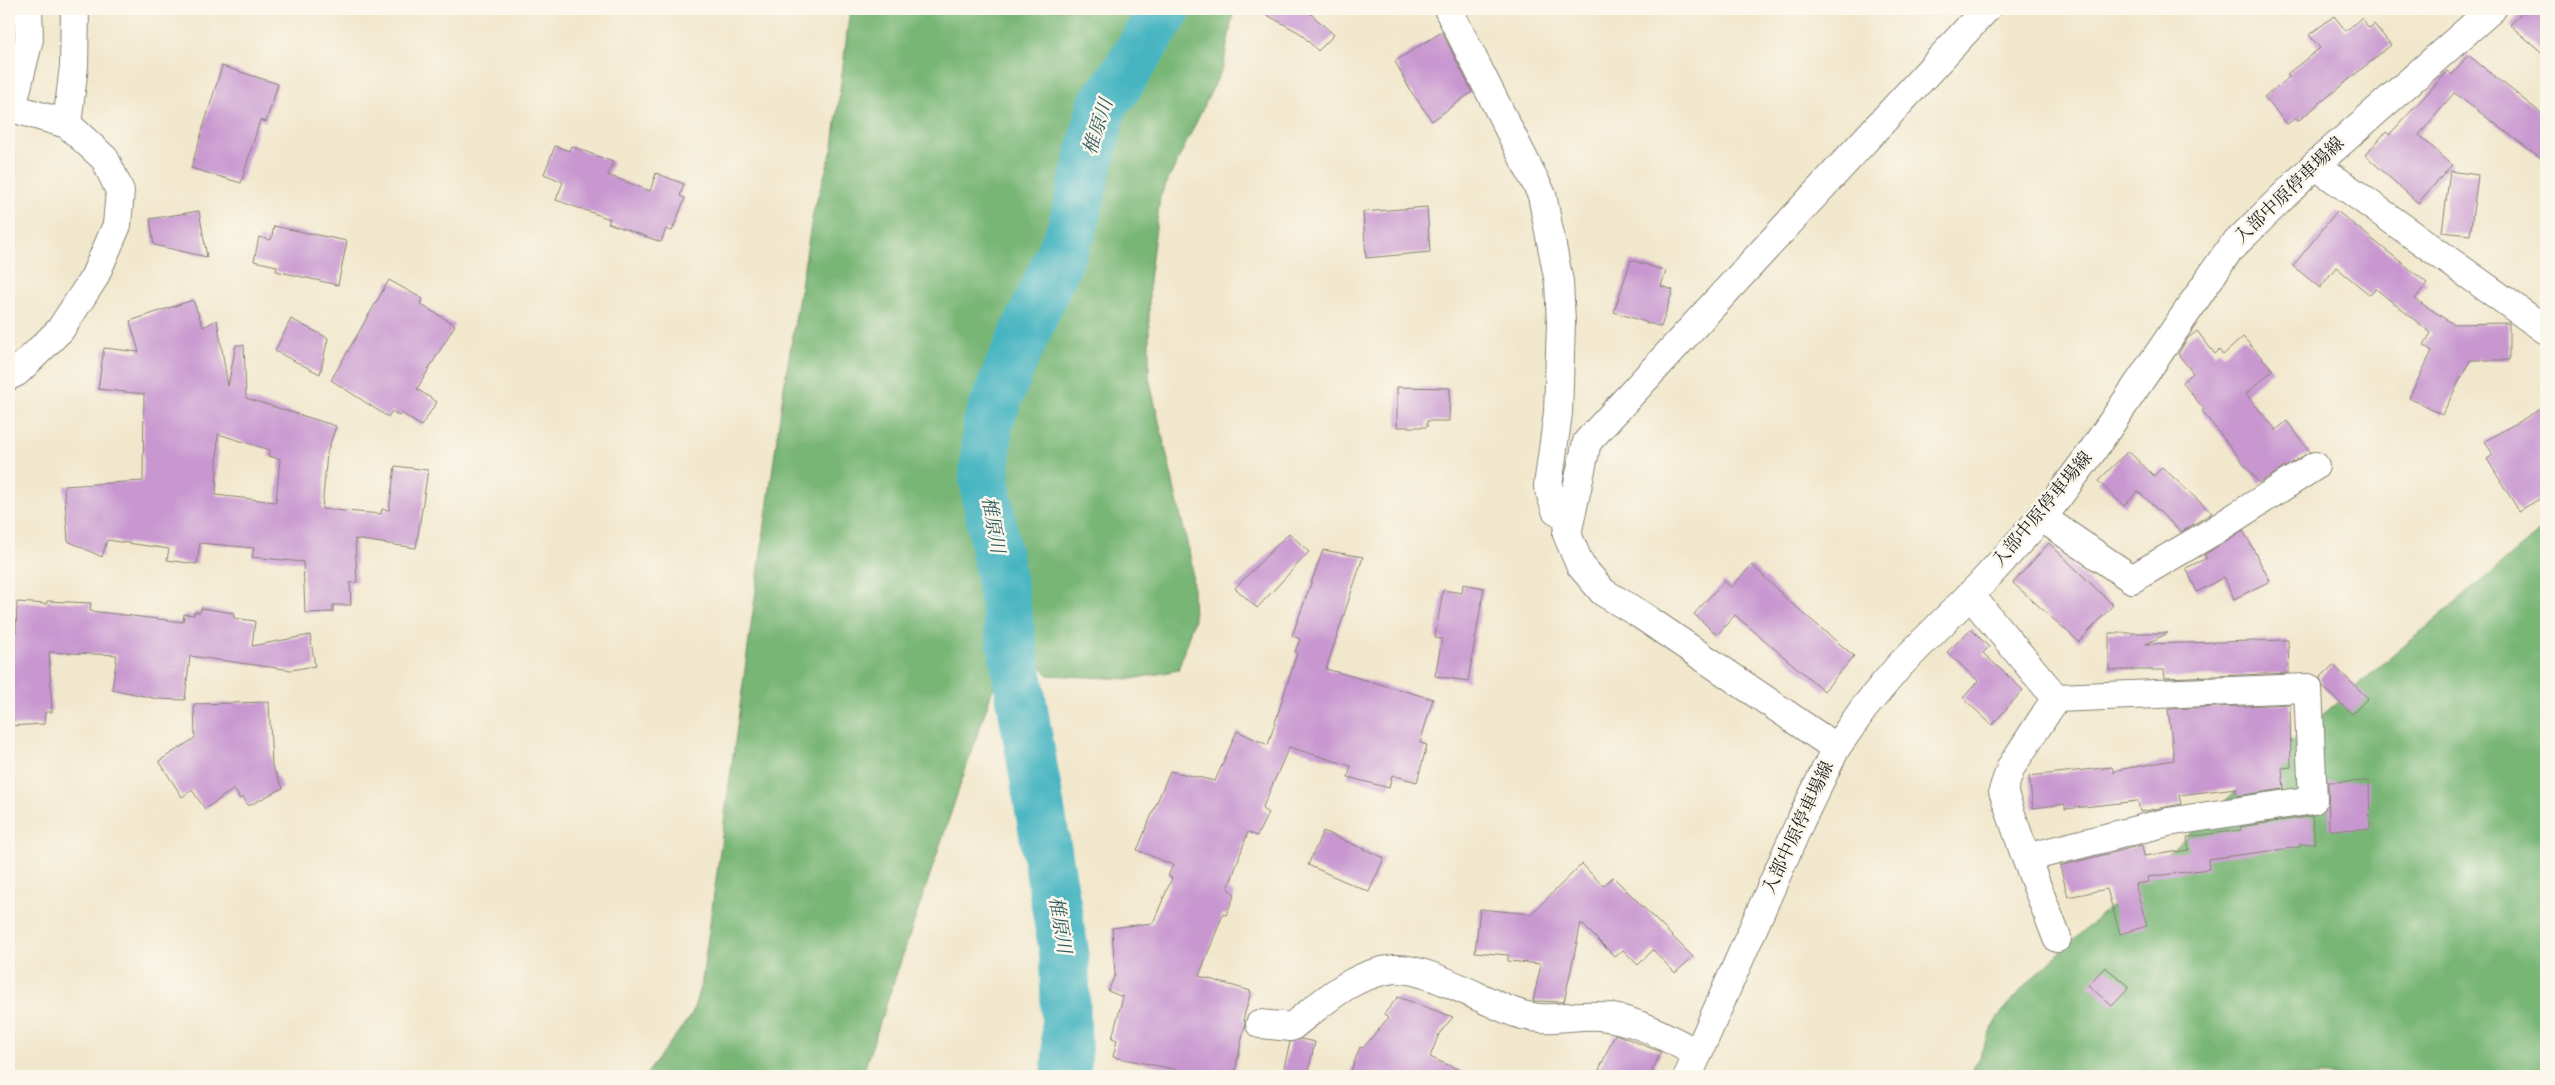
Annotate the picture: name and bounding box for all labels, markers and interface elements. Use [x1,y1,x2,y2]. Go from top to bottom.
water label: 椎原川 [1079,94,1120,158]
street label: 入部中原停車場線 [2230,133,2350,249]
street label: 入部中原停車場線 [1988,447,2098,573]
water label: 椎原川 [975,495,1009,557]
street label: 入部中原停車場線 [1758,758,1840,898]
water label: 椎原川 [1043,895,1076,957]

